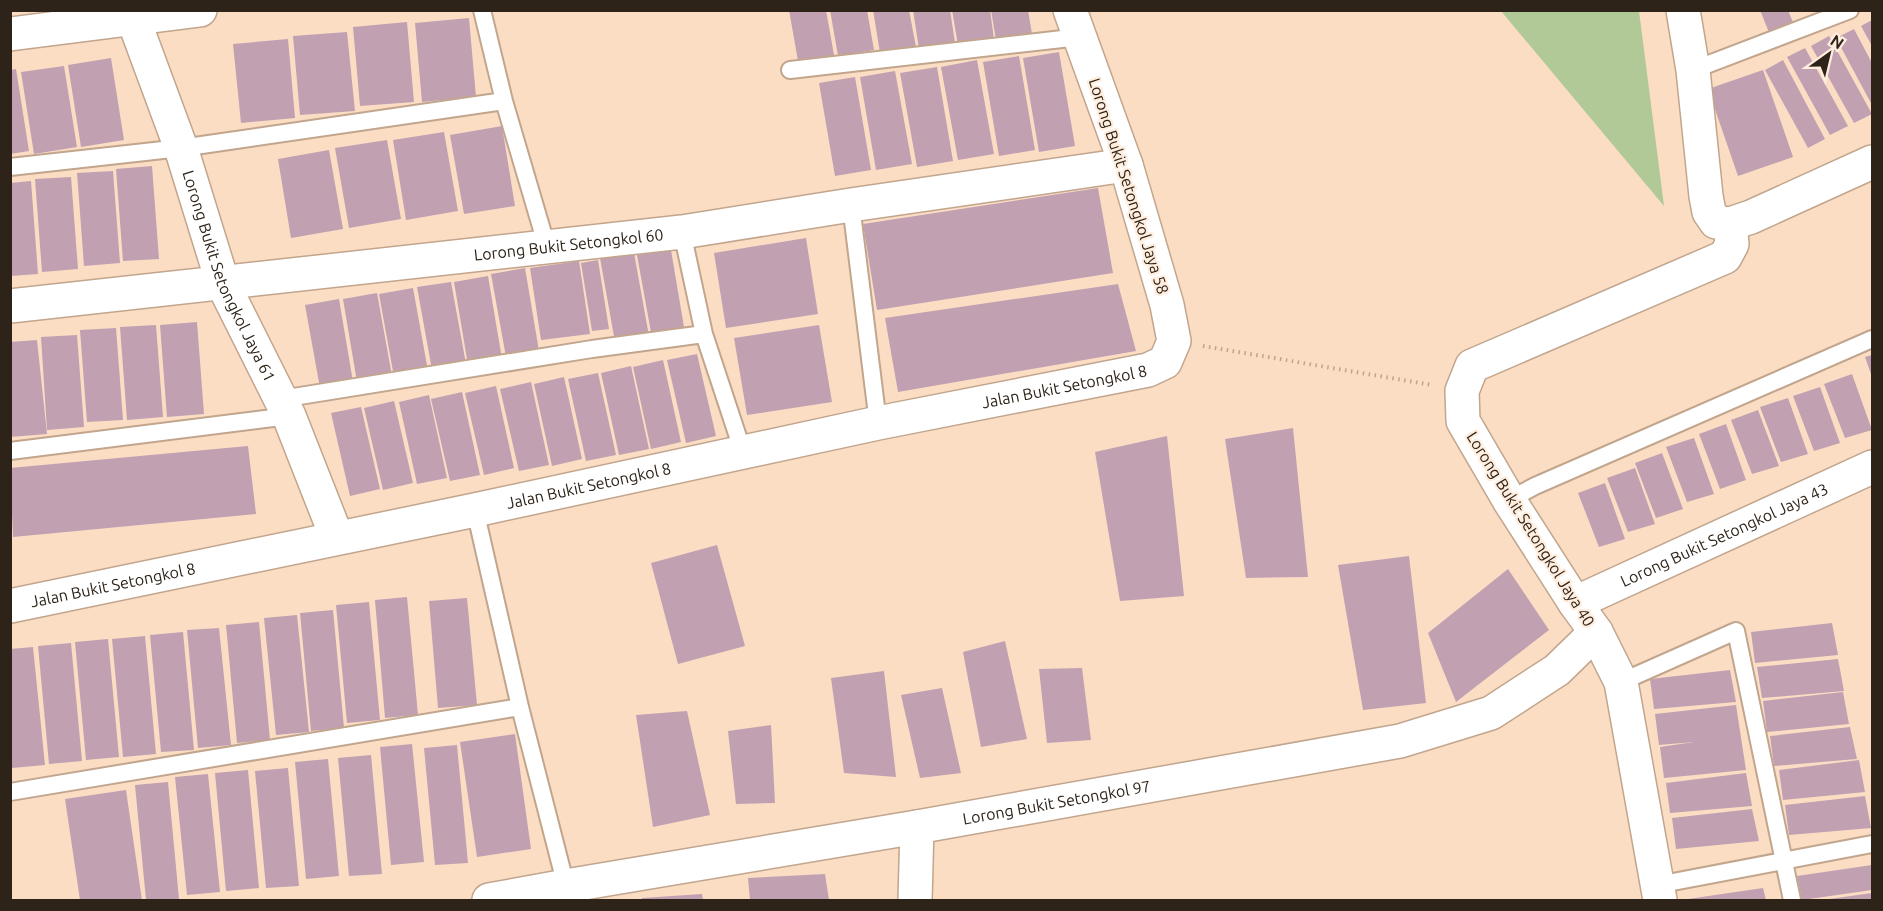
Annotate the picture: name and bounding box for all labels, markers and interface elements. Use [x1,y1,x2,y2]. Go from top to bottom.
north arrow [1799,24,1859,84]
text: N [1827,31,1847,52]
street label: Lorong Bukit Setongkol Jaya 58 [1086,76,1172,296]
street label: Lorong Bukit Setongkol Jaya 61 [179,168,279,384]
street label: Lorong Bukit Setongkol 60 [473,225,664,264]
street label: Jalan Bukit Setongkol 8 [980,361,1148,411]
street label: Lorong Bukit Setongkol Jaya 40 [1463,428,1599,630]
street label: Jalan Bukit Setongkol 8 [505,459,673,512]
street label: Lorong Bukit Setongkol Jaya 43 [1618,479,1831,590]
street label: Jalan Bukit Setongkol 8 [29,559,197,611]
street label: Lorong Bukit Setongkol 97 [961,777,1152,828]

